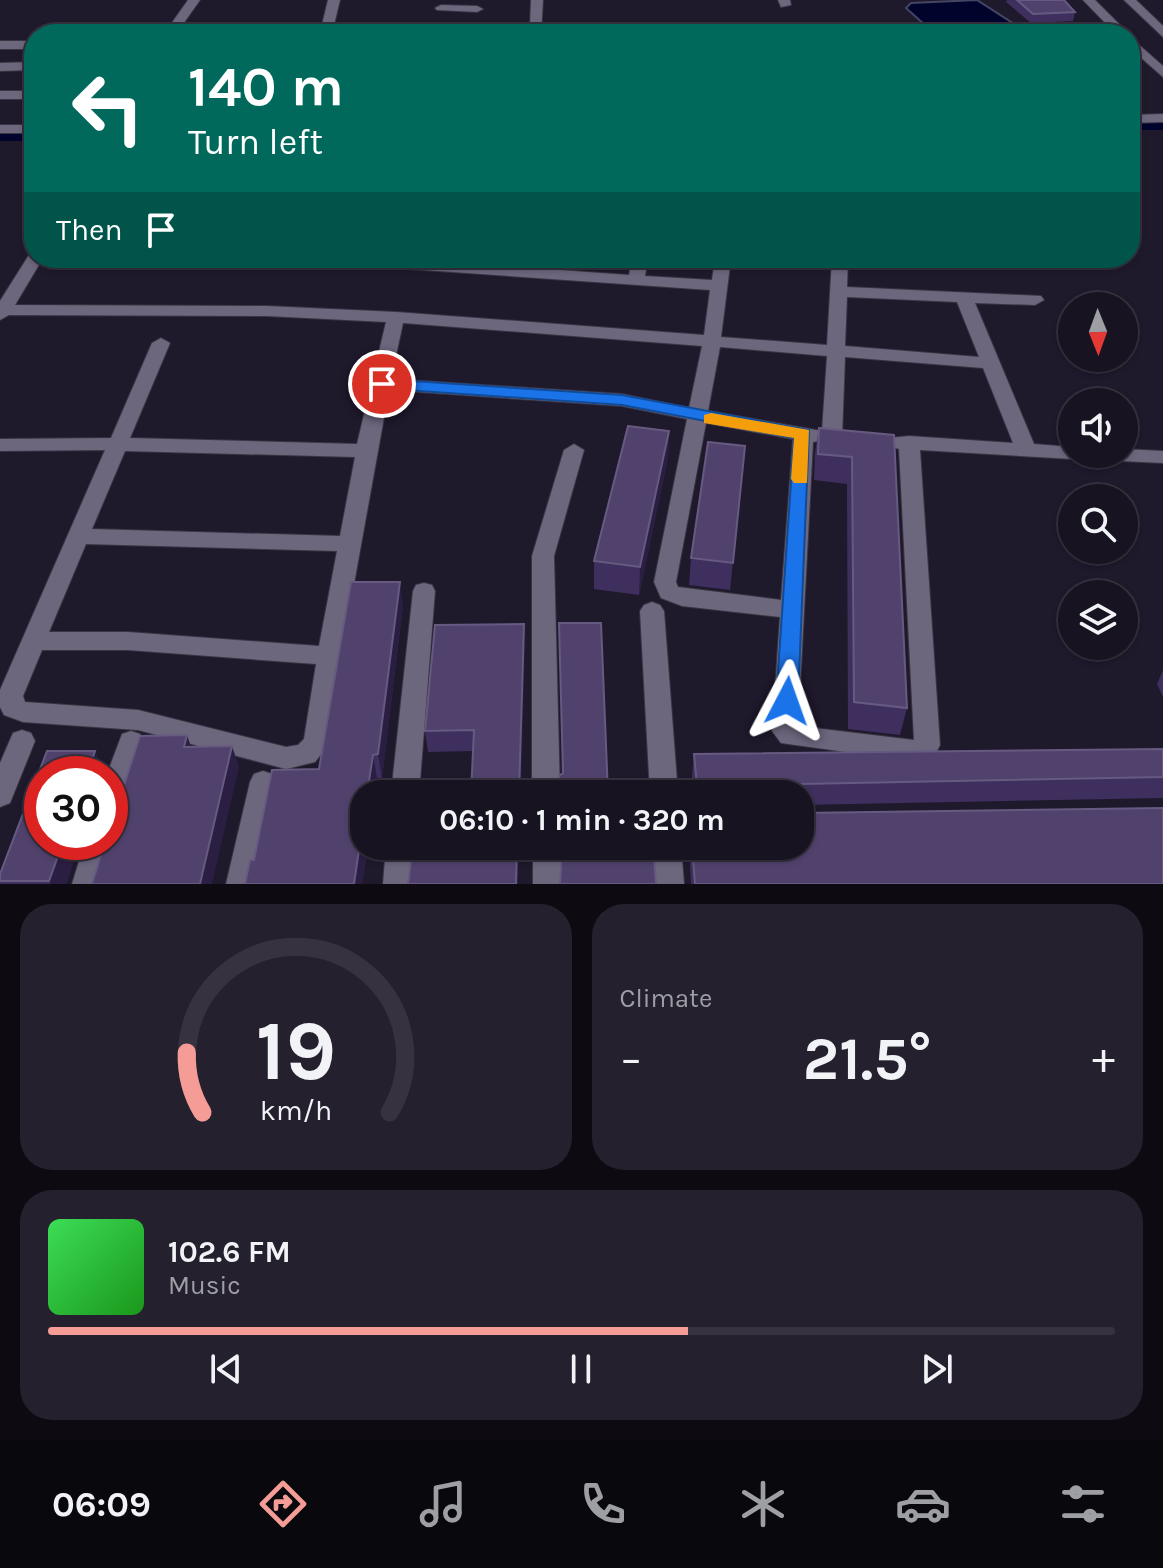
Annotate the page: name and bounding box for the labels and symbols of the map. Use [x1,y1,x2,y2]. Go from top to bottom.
north arrow [1058,292,1138,372]
pin [348,350,416,418]
position arrow [745,659,829,743]
speed limit sign: 30 [24,756,128,860]

